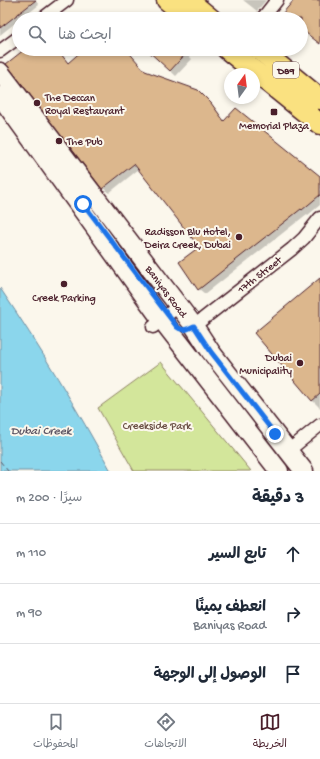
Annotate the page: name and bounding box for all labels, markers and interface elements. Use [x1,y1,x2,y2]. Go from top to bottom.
search box [12,12,308,56]
icon: search [26,23,48,45]
text: ابحث هنا [58,27,112,45]
road number: D89 [273,62,299,78]
north arrow [224,68,260,104]
place label: The Deccan Royal Restaurant [44,93,125,118]
marker: The Deccan Royal Restaurant [32,98,42,108]
marker: Memorial Plaza [269,107,279,117]
place label: Memorial Plaza [239,121,310,133]
marker: The Pub [54,136,64,146]
place label: The Pub [66,137,103,149]
route start [74,195,92,213]
place label: Radisson Blu Hotel, Deira Creek, Dubai [143,227,231,252]
marker: Radisson Blu Hotel, Deira Creek, Dubai [234,232,244,242]
street label: 17th Street [235,254,286,297]
street label: Baniyas Road [141,263,190,322]
marker: Creek Parking [59,279,69,289]
place label: Creek Parking [32,293,96,305]
place label: Dubai Municipality [239,353,293,378]
marker: Dubai Municipality [295,358,305,368]
park label: Creekside Park [123,421,192,433]
water label: Dubai Creek [11,425,73,439]
route end [266,425,284,443]
text: 3 دقيقة [252,489,304,509]
text: سيرًا · 200 m [16,491,82,506]
icon: ahead [282,543,304,565]
text: 110 m [16,546,46,561]
text: تابع السير [209,546,266,564]
text: انعطف يمينًا [195,599,266,617]
icon: right [282,603,304,625]
text: 90 m [16,606,42,621]
text: Baniyas Road [193,619,266,634]
icon: arrive [282,663,304,685]
text: الوصول إلى الوجهة [153,666,266,684]
tab: المحفوظات [33,711,78,753]
tab: الاتجاهات [144,711,187,753]
tab: الخريطة [253,711,287,753]

